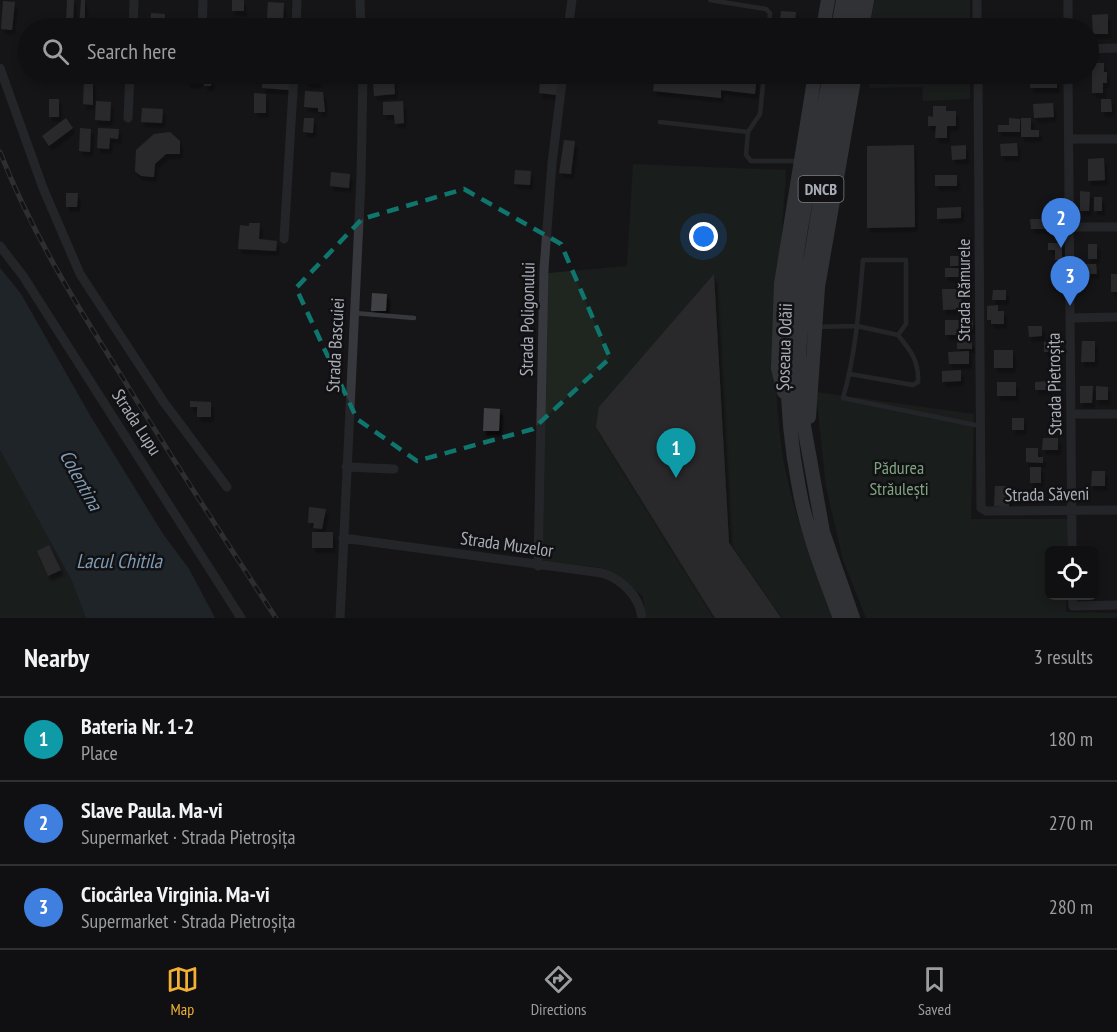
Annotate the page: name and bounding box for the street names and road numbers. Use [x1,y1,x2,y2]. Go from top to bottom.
road number: DNCB [798,176,844,202]
street label: Strada Rămurele [952,239,975,341]
street label: Strada Poligonului [515,262,539,376]
street label: Strada Bascuiei [321,297,349,393]
street label: Șoseaua Odăii [771,303,797,391]
street label: Strada Pietroșița [1042,332,1066,436]
street label: Strada Lupu [107,385,167,459]
street label: Strada Săveni [1004,482,1090,506]
street label: Strada Muzelor [459,526,555,562]

